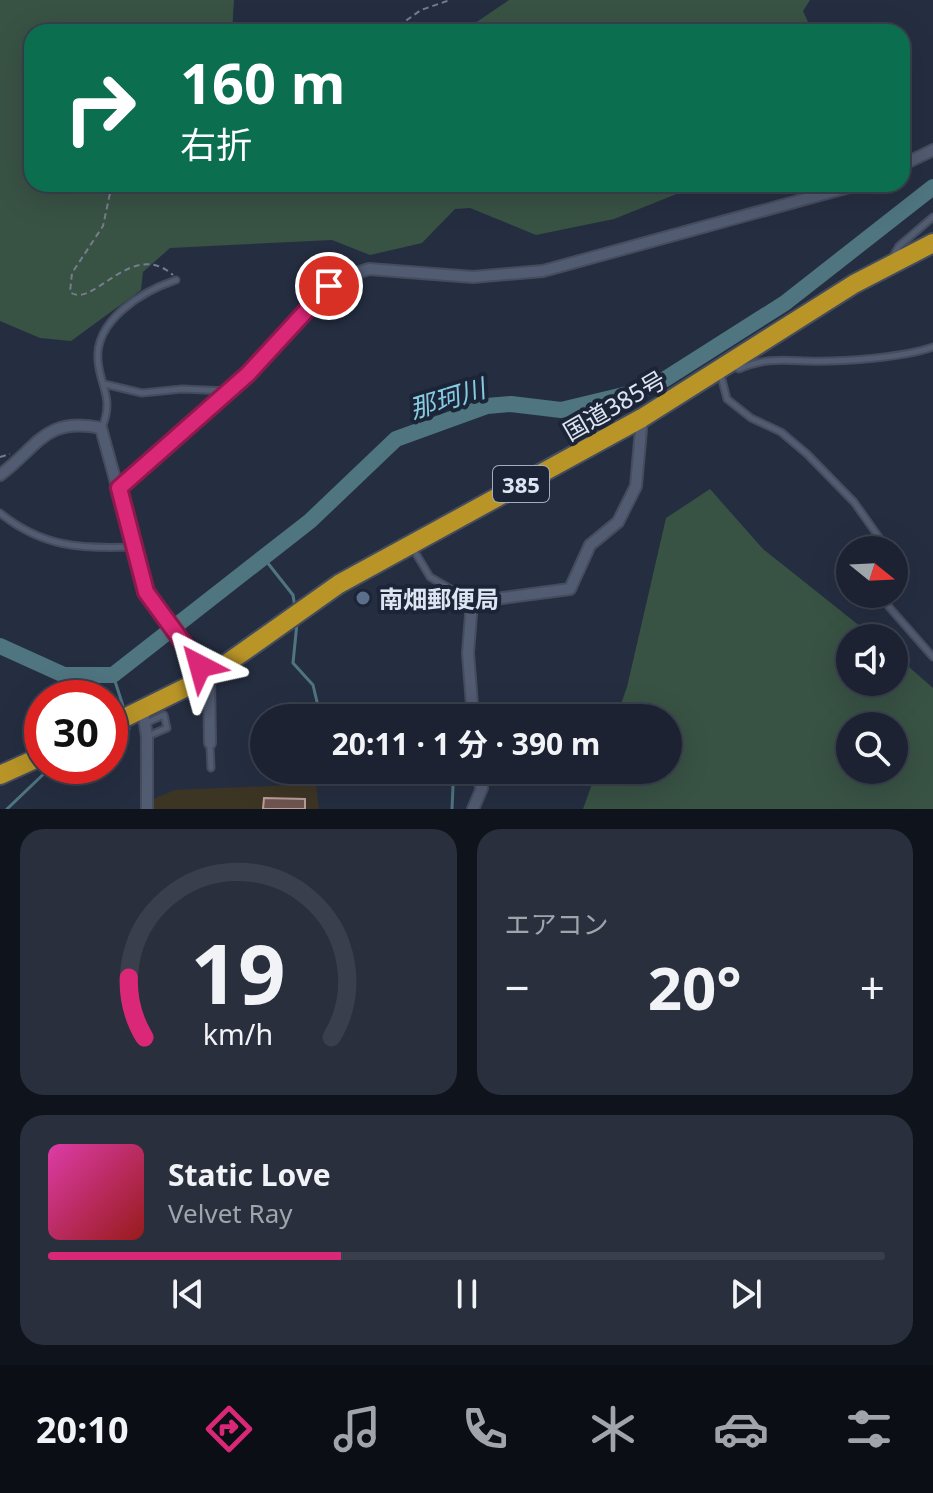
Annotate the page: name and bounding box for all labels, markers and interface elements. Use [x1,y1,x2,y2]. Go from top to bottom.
text: 160 m [180,44,345,120]
icon: right [48,56,152,160]
text: 右折 [180,120,252,169]
pin [295,252,363,320]
icon: arrive [307,264,351,308]
street label: 国道385号 [557,362,671,448]
water label: 那珂川 [404,369,492,427]
road number: 385 [493,466,549,502]
north arrow [836,536,908,608]
map controls [836,536,908,784]
place label: 南畑郵便局 [379,582,499,615]
marker: 南畑郵便局 [354,589,372,607]
position arrow [158,624,242,708]
button: sound [836,624,908,696]
speed limit sign: 30 [24,680,128,784]
button: search [836,712,908,784]
text: 20:11 · 1 分 · 390 m [332,723,600,764]
text: エアコン [505,906,609,942]
text: 19 [191,915,286,1028]
text: 20° [648,946,742,1028]
text: − [505,957,530,1017]
text: + [860,957,885,1017]
text: km/h [203,1014,273,1053]
text: Static Love [168,1154,331,1195]
text: Velvet Ray [168,1195,293,1231]
icon: previous [166,1272,210,1316]
icon: pause [445,1272,489,1316]
icon: next [724,1272,768,1316]
icon: directions [201,1401,257,1457]
icon: music [329,1401,385,1457]
icon: phone [457,1401,513,1457]
icon: climate [585,1401,641,1457]
icon: car [713,1401,769,1457]
icon: filters [841,1401,897,1457]
text: 20:10 [36,1405,129,1454]

